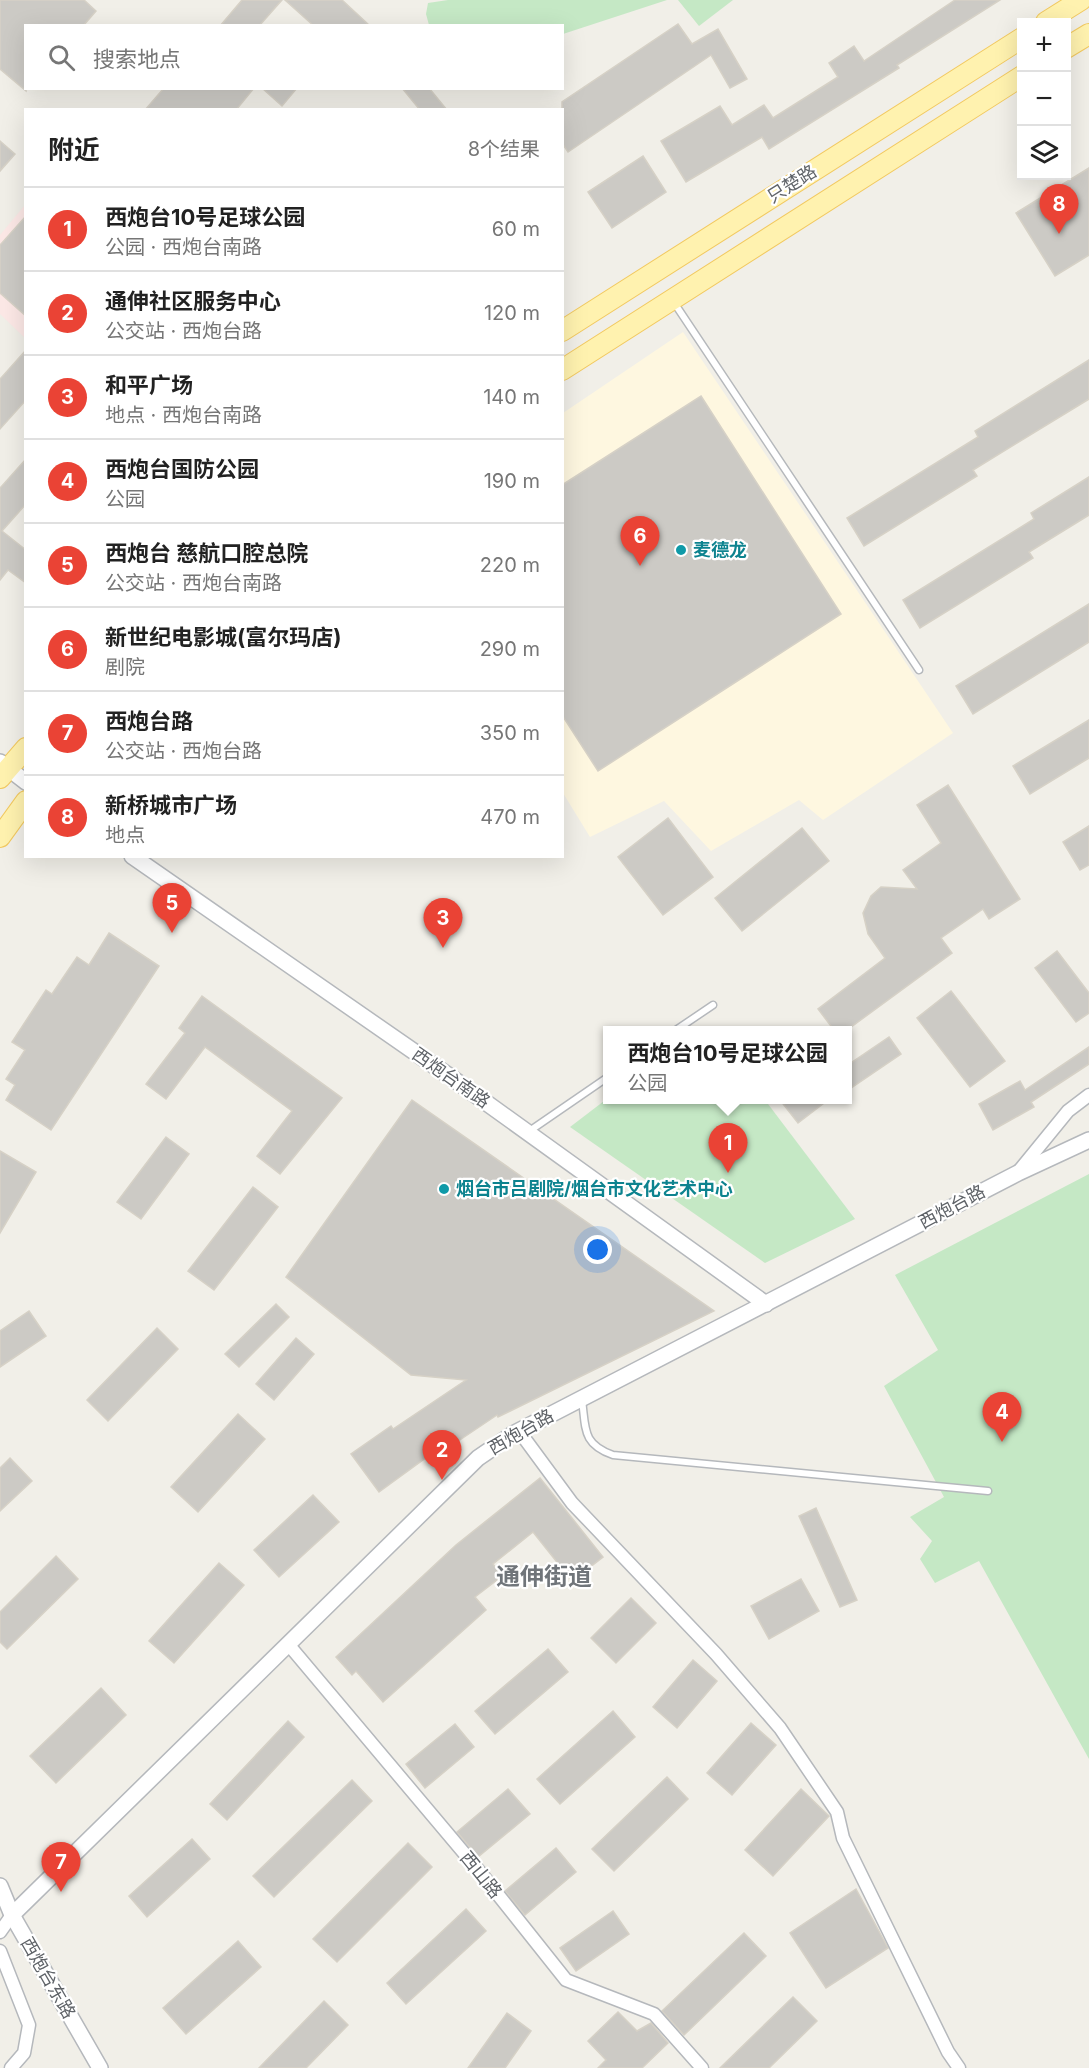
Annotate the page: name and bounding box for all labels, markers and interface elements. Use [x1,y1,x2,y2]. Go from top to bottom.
map controls [1017,18,1071,180]
button: + [1017,18,1071,72]
search box [24,24,564,90]
icon: search [45,41,78,74]
text: 搜索地点 [93,46,181,72]
button: − [1017,72,1071,126]
button: layers [1017,126,1071,180]
text: 附近 [48,134,100,165]
text: 8个结果 [468,137,540,161]
street label: 只楚路 [763,160,820,207]
pin: 8 [1040,184,1078,234]
text: 西炮台10号足球公园 [105,204,305,230]
text: 1 [63,217,72,241]
text: 60 m [492,217,540,241]
text: 公园 · 西炮台南路 [105,235,262,259]
text: 通伸社区服务中心 [105,288,281,314]
text: 2 [61,301,74,325]
text: 120 m [484,301,540,325]
text: 公交站 · 西炮台路 [105,319,262,343]
text: 和平广场 [105,372,193,398]
text: 3 [61,385,74,409]
text: 140 m [483,385,540,409]
text: 地点 · 西炮台南路 [105,403,262,427]
text: 西炮台国防公园 [105,456,259,482]
text: 4 [61,469,74,493]
text: 190 m [484,469,540,493]
text: 公园 [105,487,145,511]
pin: 6 [620,516,660,566]
place label: 麦德龙 [693,539,747,560]
text: 西炮台 慈航口腔总院 [105,540,308,566]
marker: 麦德龙 [674,543,688,557]
text: 5 [61,553,74,577]
text: 220 m [480,553,540,577]
text: 公交站 · 西炮台南路 [105,571,282,595]
text: 新世纪电影城(富尔玛店) [105,624,342,650]
text: 6 [61,637,74,661]
text: 290 m [480,637,540,661]
text: 剧院 [105,655,145,679]
text: 西炮台路 [105,708,193,734]
text: 7 [62,721,73,745]
text: 350 m [480,721,540,745]
text: 公交站 · 西炮台路 [105,739,262,763]
text: 新桥城市广场 [105,792,237,818]
text: 8 [61,805,74,829]
text: 470 m [480,805,540,829]
text: 地点 [105,823,145,847]
pin: 5 [152,884,192,933]
pin: 3 [424,898,462,948]
popup [603,1026,852,1104]
text: 西炮台10号足球公园 [627,1040,828,1066]
street label: 西炮台南路 [408,1043,494,1112]
text: 公园 [627,1071,667,1095]
pin: 1 [708,1124,748,1173]
place label: 烟台市吕剧院/烟台市文化艺术中心 [456,1178,733,1199]
street label: 西炮台路 [915,1180,988,1233]
marker: 烟台市吕剧院/烟台市文化艺术中心 [437,1182,451,1196]
your location [583,1235,612,1264]
pin: 4 [982,1392,1022,1442]
street label: 西炮台路 [484,1404,557,1459]
pin: 2 [422,1430,462,1480]
district label: 通伸街道 [496,1562,592,1591]
pin: 7 [42,1842,80,1892]
street label: 西山路 [456,1847,507,1902]
street label: 西炮台东路 [17,1934,80,2022]

